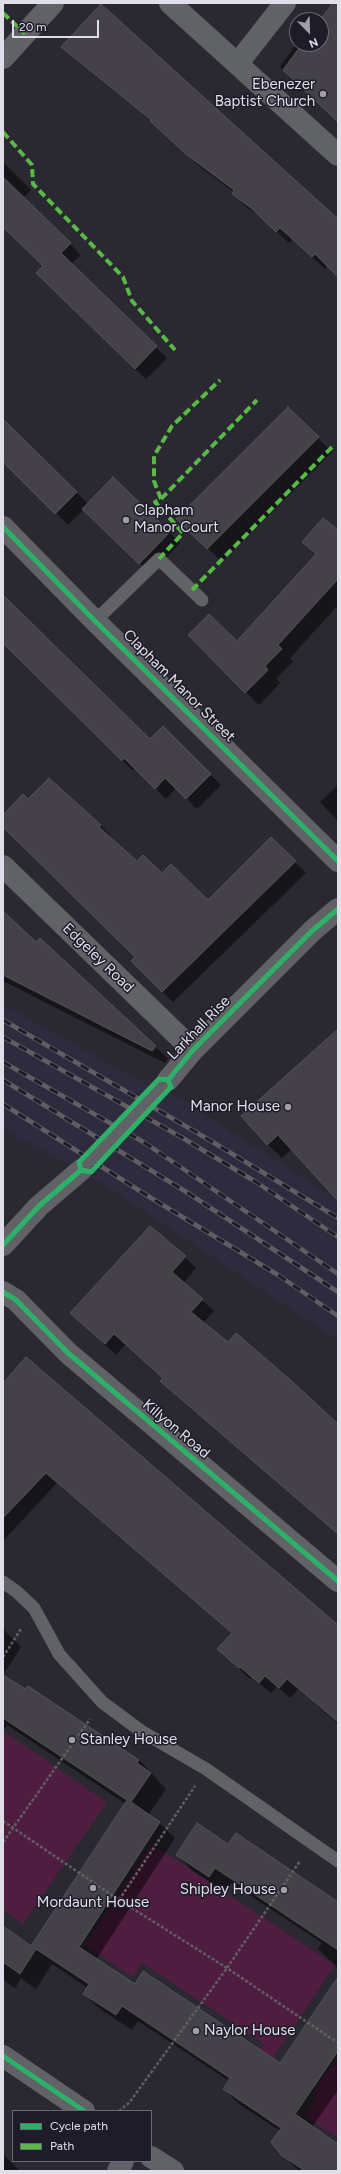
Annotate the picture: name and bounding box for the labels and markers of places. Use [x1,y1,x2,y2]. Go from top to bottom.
place label: Ebenezer Baptist Church [215,76,315,111]
marker: Ebenezer Baptist Church [318,89,328,99]
place label: Clapham Manor Court [134,502,219,537]
marker: Clapham Manor Court [121,515,131,525]
place label: Manor House [190,1098,280,1116]
marker: Manor House [283,1102,293,1112]
place label: Stanley House [80,1731,177,1749]
marker: Stanley House [67,1735,77,1745]
place label: Shipley House [180,1881,276,1899]
marker: Mordaunt House [88,1883,98,1893]
marker: Shipley House [279,1885,289,1895]
place label: Mordaunt House [37,1894,149,1912]
place label: Naylor House [204,2022,295,2040]
marker: Naylor House [191,2026,201,2036]

